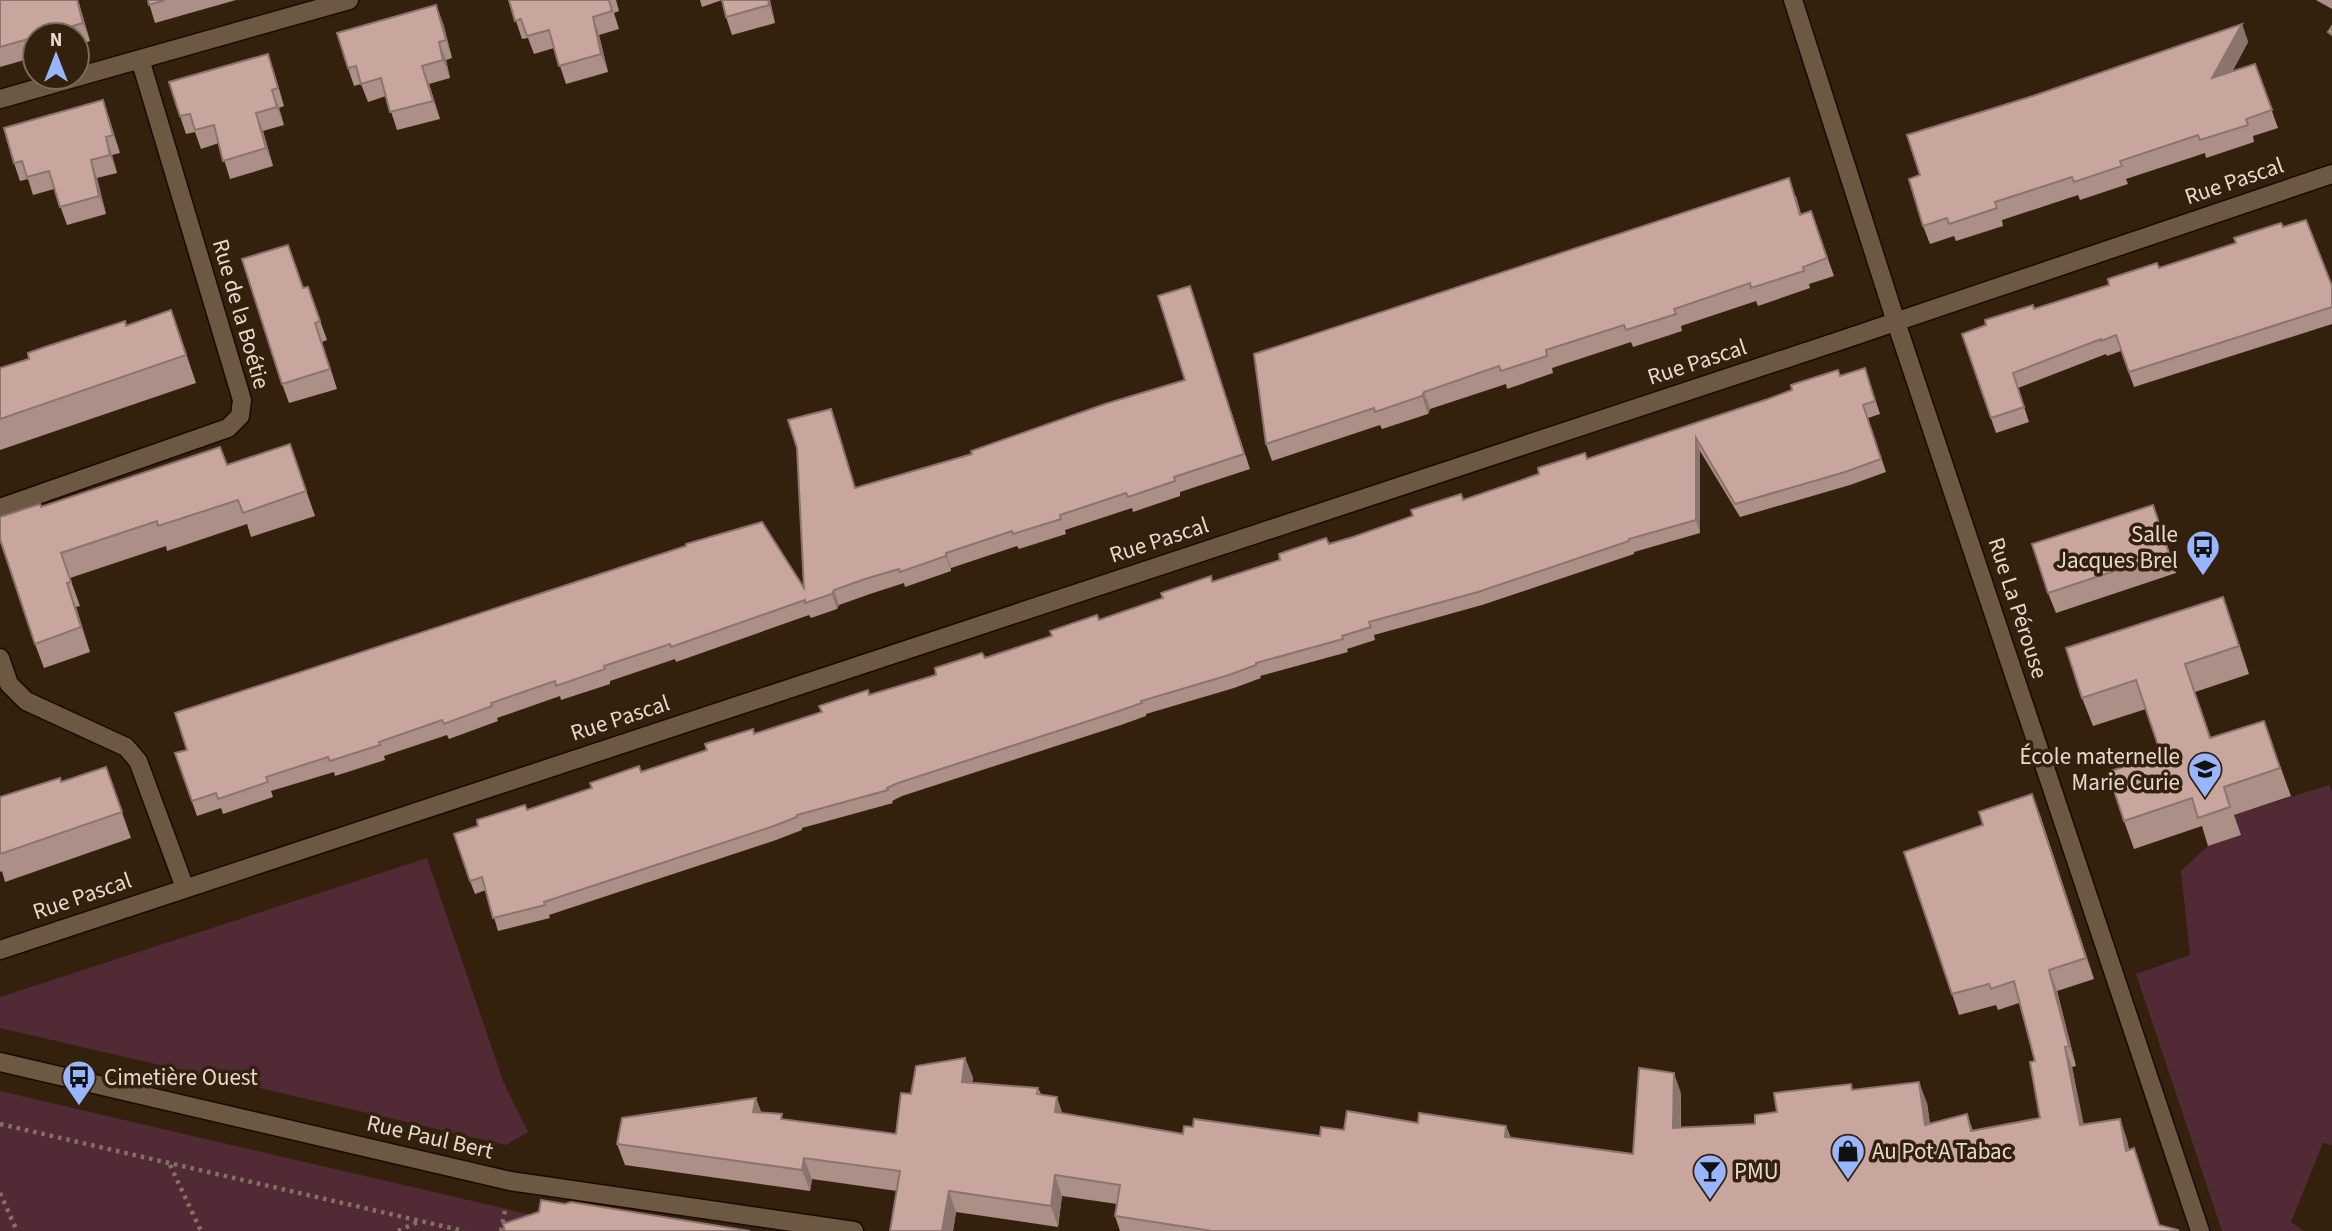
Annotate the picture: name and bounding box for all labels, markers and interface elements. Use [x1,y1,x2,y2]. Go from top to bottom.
north arrow [21,21,91,91]
text: N [50,27,62,54]
street label: Rue Pascal [2180,149,2288,213]
street label: Rue de la Boétie [204,235,278,393]
street label: Rue Pascal [1643,330,1751,394]
street label: Rue Pascal [1105,508,1213,572]
place label: Salle Jacques Brel [2056,518,2178,577]
bus stop icon: Salle Jacques Brel [2184,528,2222,577]
street label: Rue La Pérouse [1980,533,2056,683]
street label: Rue Pascal [566,686,674,750]
place label: École maternelle Marie Curie [2019,740,2180,799]
school or university icon: École maternelle Marie Curie [2186,750,2224,799]
street label: Rue Pascal [28,864,136,928]
bus stop icon: Cimetière Ouest [60,1058,98,1107]
place label: Cimetière Ouest [104,1061,258,1094]
street label: Rue Paul Bert [363,1106,497,1168]
shop icon: Au Pot A Tabac [1829,1132,1867,1181]
place label: Au Pot A Tabac [1872,1135,2012,1168]
bar icon: PMU [1691,1152,1729,1201]
place label: PMU [1734,1155,1779,1188]

